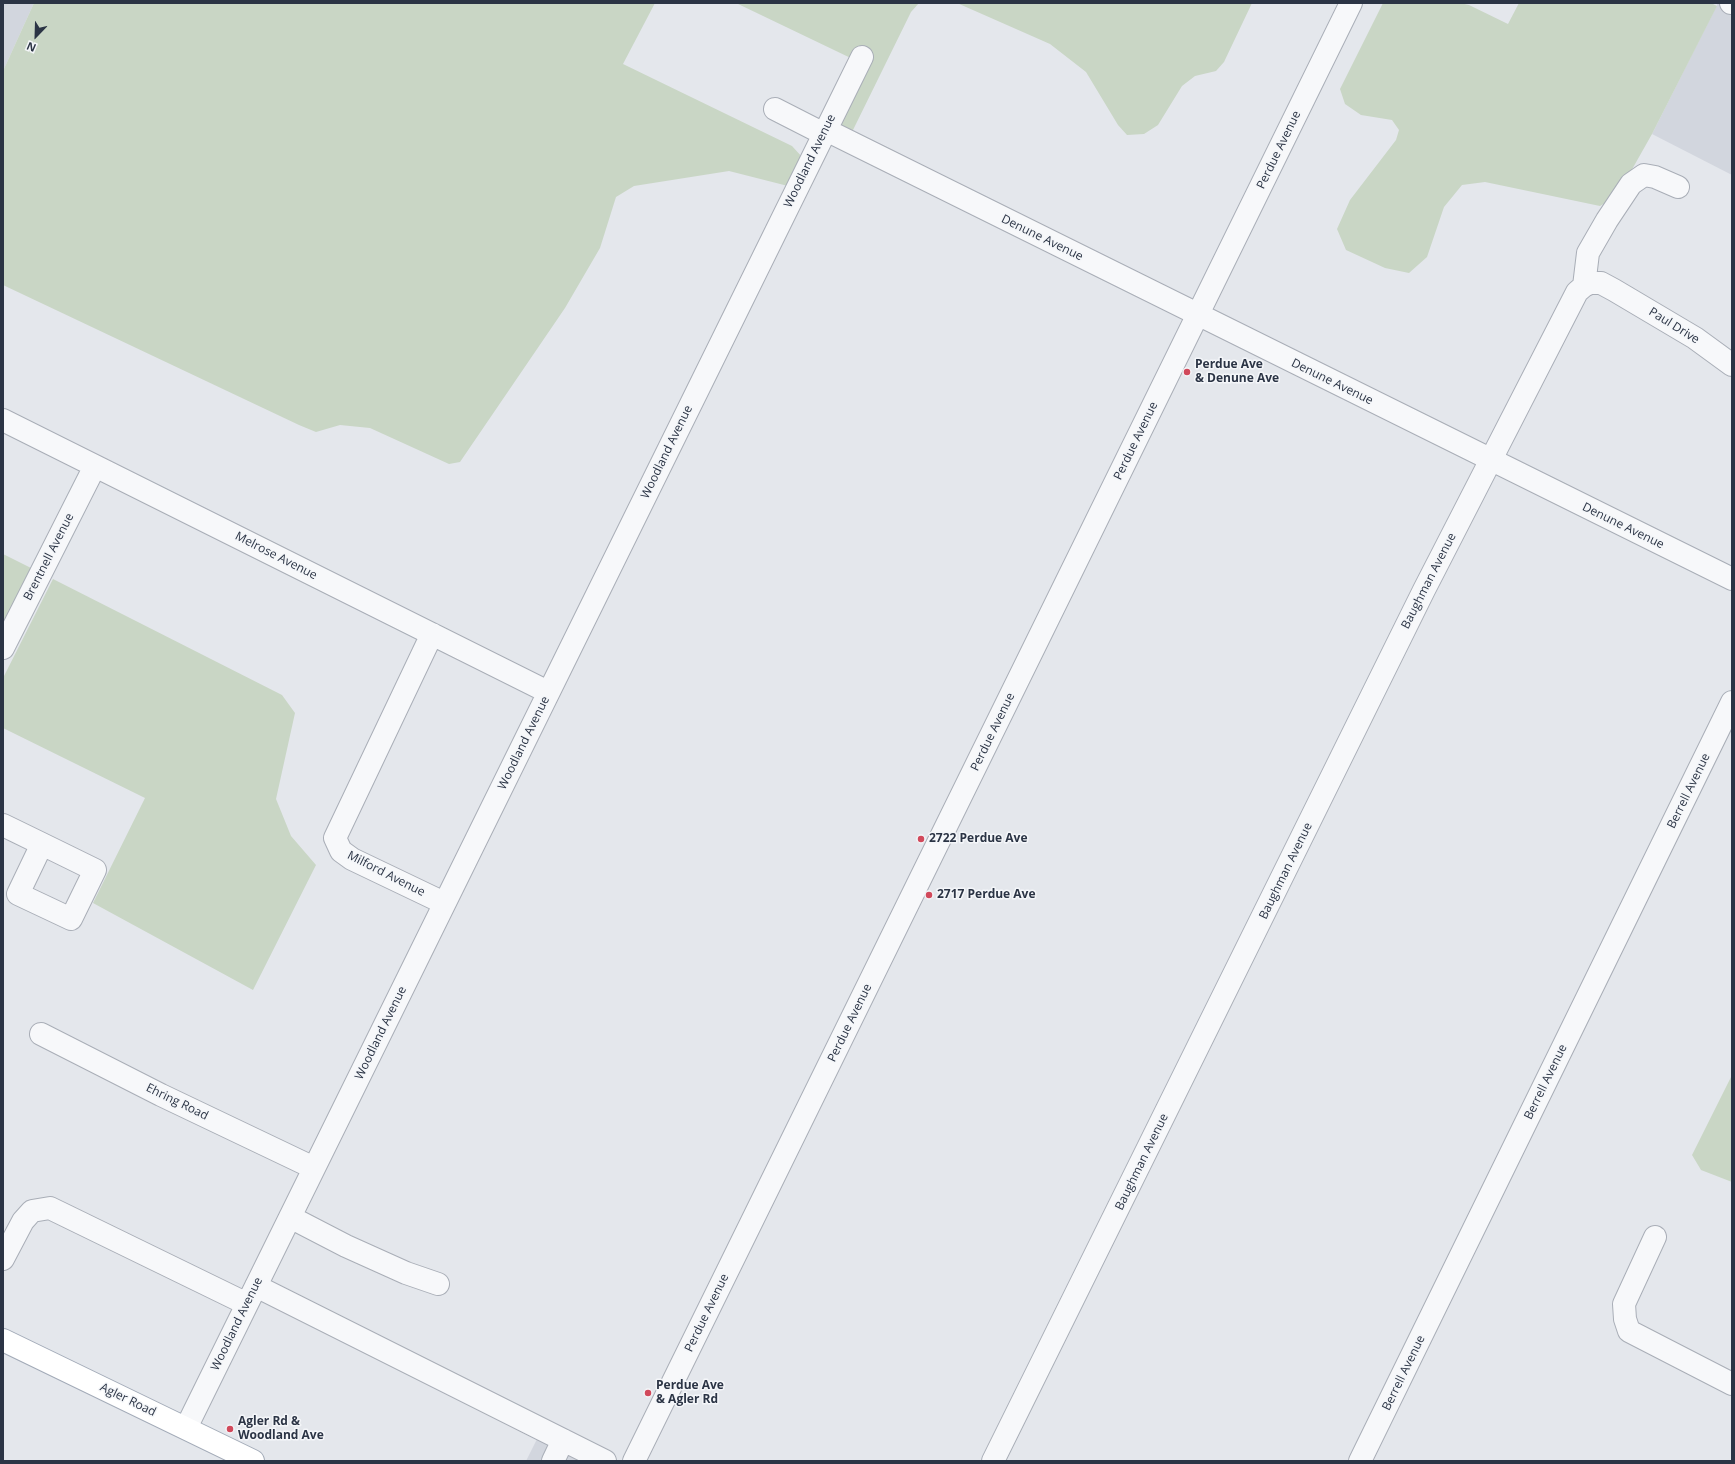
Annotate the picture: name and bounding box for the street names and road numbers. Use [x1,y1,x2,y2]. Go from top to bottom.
street label: Perdue Avenue [1254,109,1304,191]
street label: Woodland Avenue [781,112,839,210]
street label: Denune Avenue [999,212,1085,264]
street label: Paul Drive [1646,305,1702,347]
street label: Denune Avenue [1289,356,1375,408]
street label: Perdue Avenue [1111,400,1161,482]
street label: Woodland Avenue [638,403,696,501]
street label: Denune Avenue [1580,500,1666,552]
street label: Brentnell Avenue [21,511,77,603]
street label: Melrose Avenue [233,529,319,583]
street label: Baughman Avenue [1399,531,1459,631]
street label: Perdue Avenue [968,691,1018,773]
street label: Woodland Avenue [495,694,553,792]
street label: Berrell Avenue [1665,751,1713,831]
street label: Baughman Avenue [1256,820,1316,922]
street label: Milford Avenue [345,848,427,900]
street label: Perdue Avenue [825,982,875,1064]
street label: Woodland Avenue [352,984,410,1082]
street label: Berrell Avenue [1522,1042,1570,1122]
street label: Ehring Road [143,1081,211,1123]
street label: Baughman Avenue [1112,1111,1172,1213]
street label: Perdue Avenue [682,1272,732,1354]
street label: Woodland Avenue [208,1275,266,1373]
street label: Berrell Avenue [1380,1333,1428,1413]
street label: Agler Road [98,1380,158,1420]

